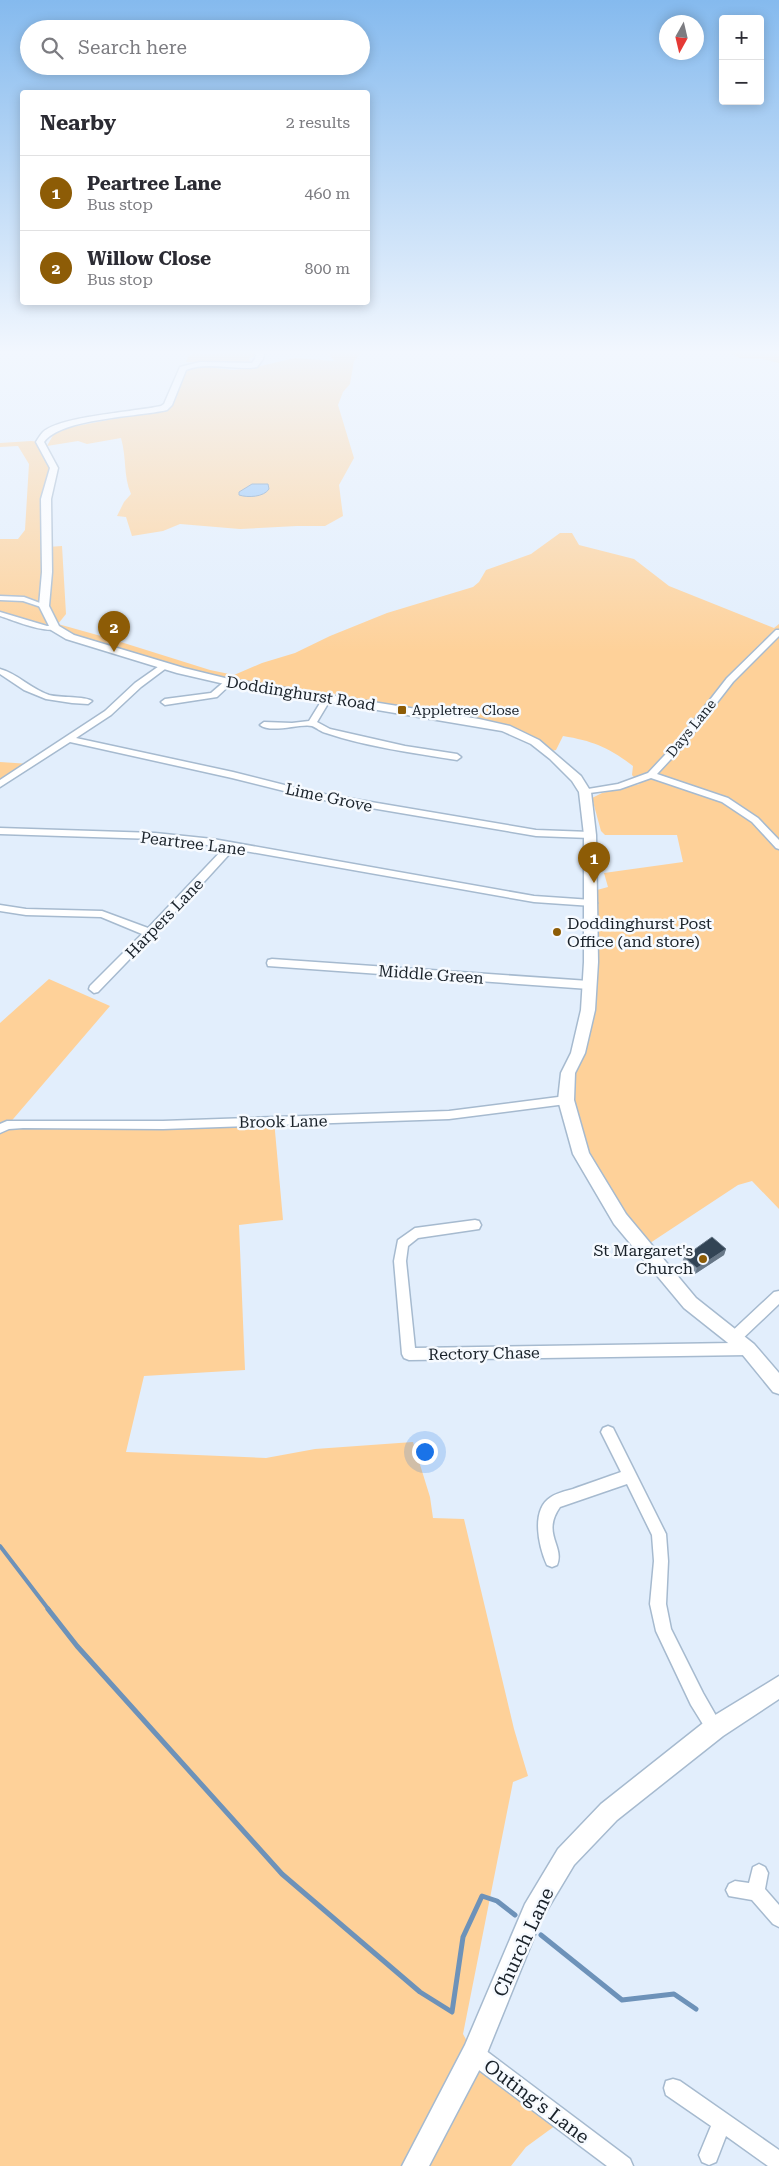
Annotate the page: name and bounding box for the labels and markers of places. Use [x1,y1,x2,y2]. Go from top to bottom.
pin: 2 [98,611,130,652]
place label: Appletree Close [412,702,519,718]
marker: Appletree Close [396,704,408,716]
pin: 1 [578,842,610,883]
place label: Doddinghurst Post Office (and store) [567,914,712,951]
marker: Doddinghurst Post Office (and store) [551,926,563,938]
place label: St Margaret's Church [593,1241,693,1278]
marker: St Margaret's Church [697,1253,709,1265]

